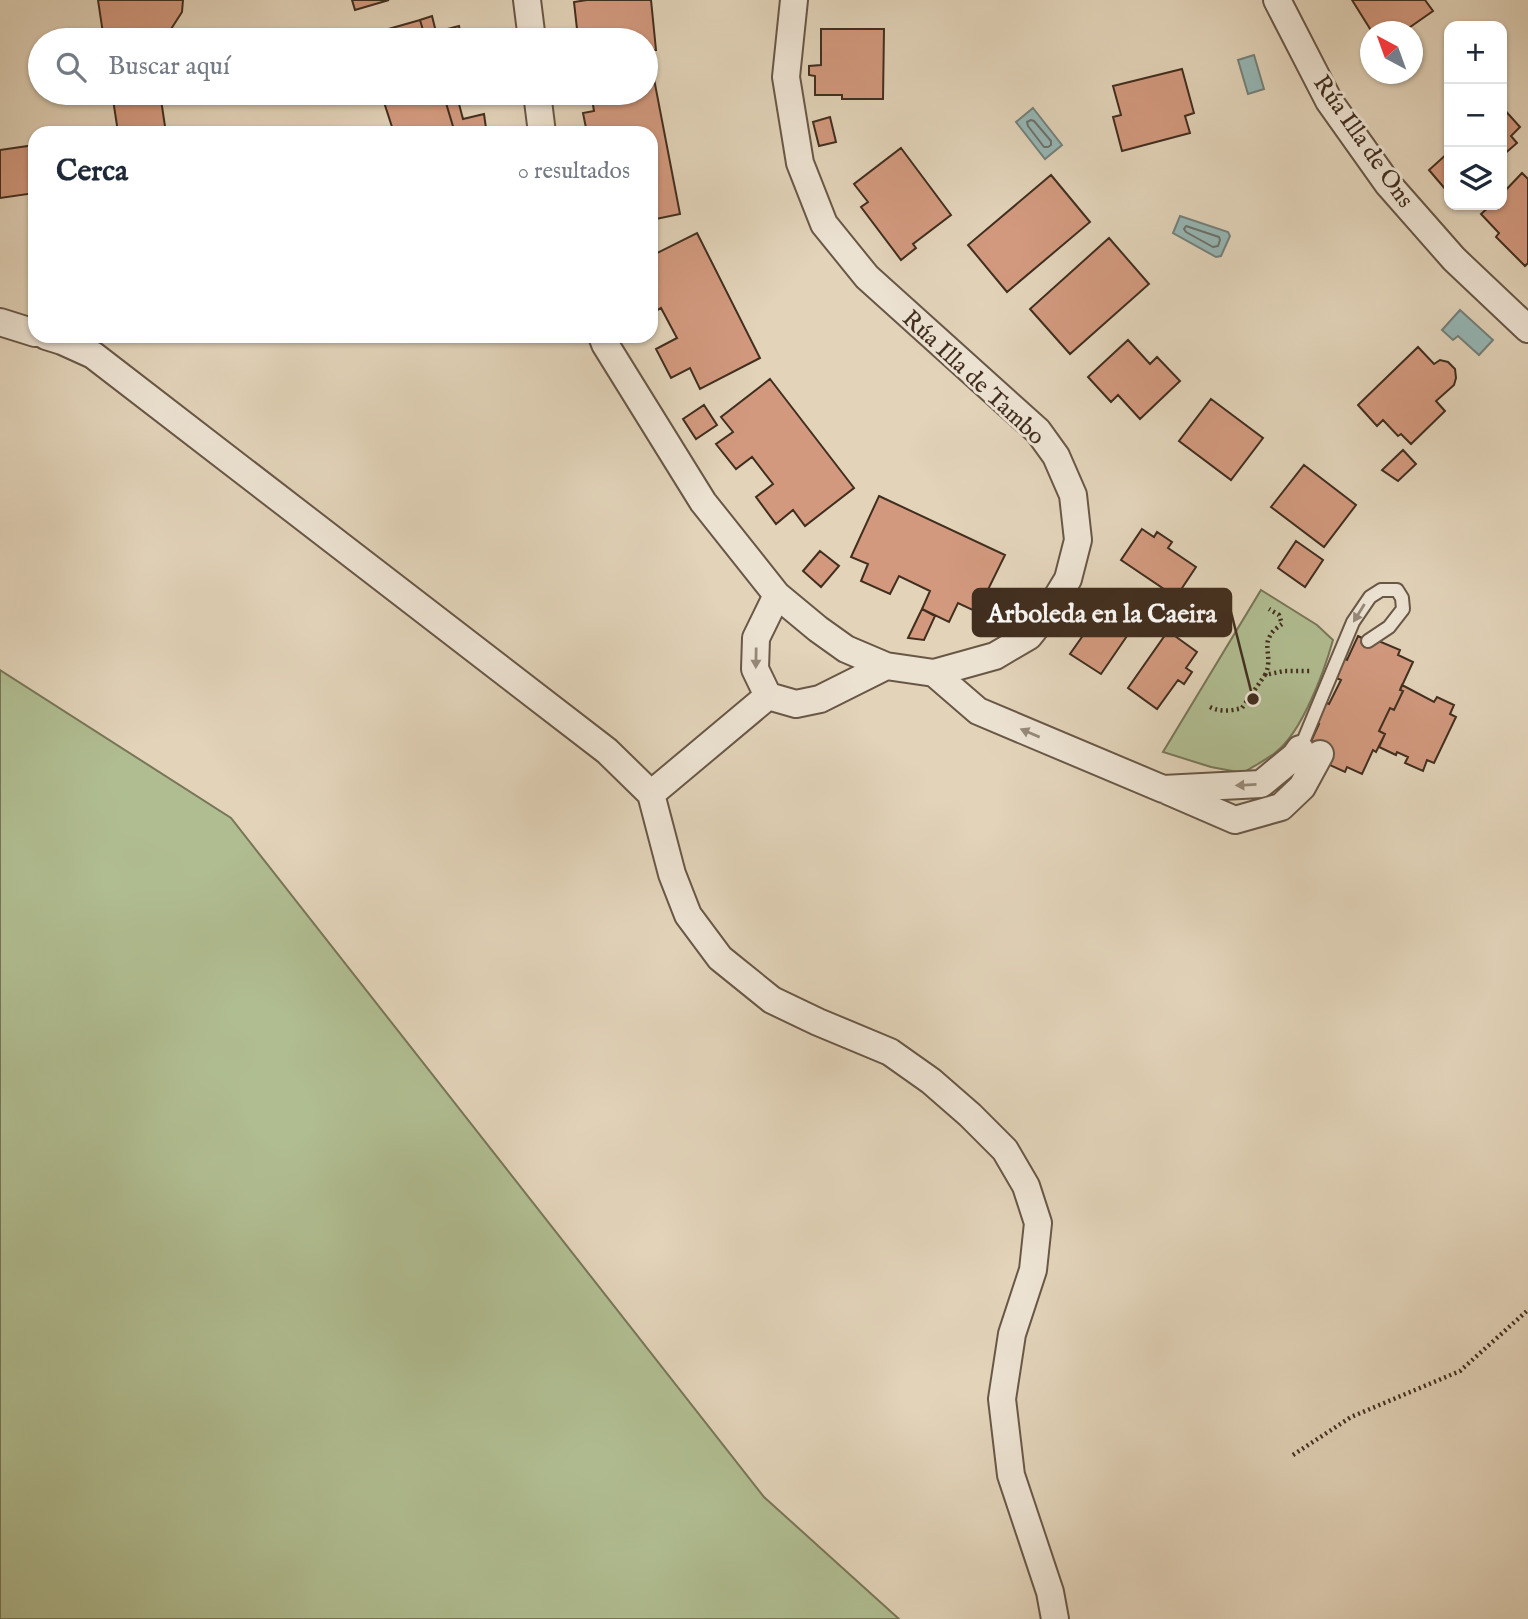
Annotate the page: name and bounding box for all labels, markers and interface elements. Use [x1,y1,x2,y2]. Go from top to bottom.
north arrow [1360,21,1423,84]
map controls [1444,21,1507,210]
button: + [1444,21,1507,84]
search box [28,28,658,105]
icon: search [52,48,90,86]
text: Buscar aquí [108,50,230,83]
street label: Rúa Illa de Ons [1305,69,1420,214]
button: − [1444,84,1507,147]
button: layers [1444,147,1507,210]
text: Cerca [56,153,128,191]
text: 0 resultados [518,157,630,186]
street label: Rúa Illa de Tambo [895,304,1051,452]
callout: Arboleda en la Caeira [973,589,1231,636]
text: Arboleda en la Caeira [986,598,1218,631]
one-way arrow [1353,604,1366,623]
one-way arrow [750,647,761,669]
one-way arrow [1019,727,1040,738]
one-way arrow [1234,779,1256,790]

